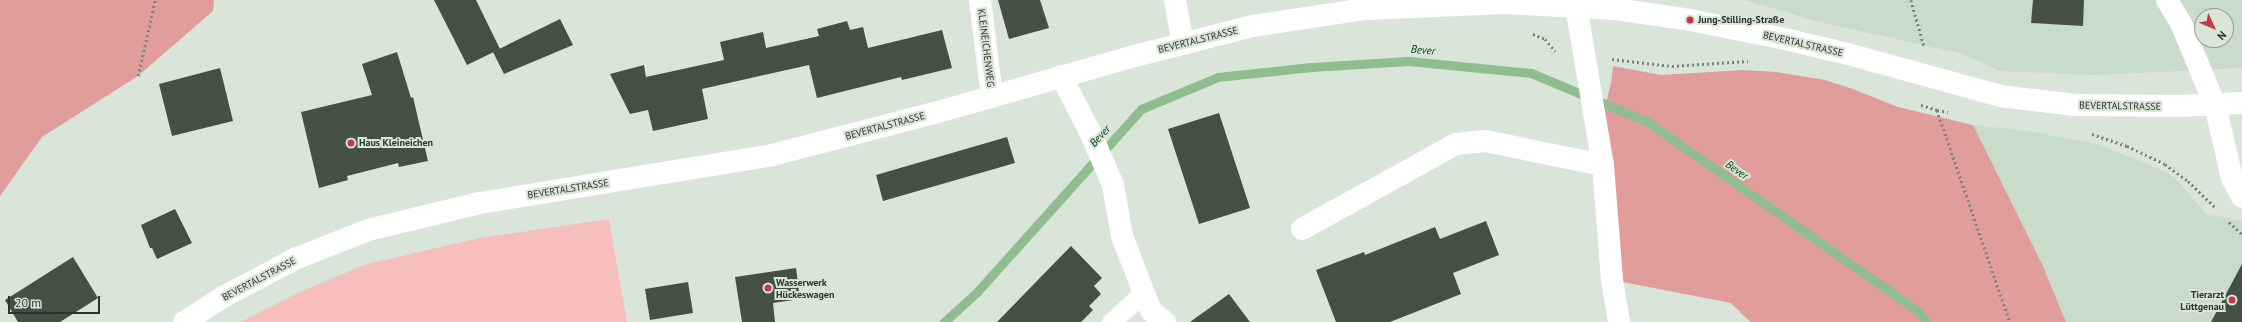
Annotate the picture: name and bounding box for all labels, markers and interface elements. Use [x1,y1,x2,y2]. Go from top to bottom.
street label: KLEINEICHENWEG [975,8,997,88]
north arrow [2194,8,2234,48]
place label: Jung-Stilling-Straße [1698,14,1784,26]
marker: Jung-Stilling-Straße [1685,15,1695,25]
street label: BEVERTALSTRASSE [1157,24,1239,56]
text: N [2214,28,2229,43]
street label: BEVERTALSTRASSE [1762,29,1844,59]
water label: Bever [1410,42,1436,58]
street label: BEVERTALSTRASSE [2079,99,2161,113]
street label: BEVERTALSTRASSE [844,110,926,142]
water label: Bever [1087,122,1113,150]
place label: Haus Kleineichen [359,137,433,149]
marker: Haus Kleineichen [346,138,356,148]
water label: Bever [1723,158,1751,182]
street label: BEVERTALSTRASSE [527,177,609,201]
street label: BEVERTALSTRASSE [220,254,298,304]
place label: Wasserwerk Hückeswagen [776,276,834,300]
marker: Wasserwerk Hückeswagen [763,283,773,293]
scale bar [10,288,102,314]
place label: Tierarzt Lüttgenau [2180,288,2224,312]
text: 20 m [15,295,41,310]
marker: Tierarzt Lüttgenau [2227,295,2237,305]

